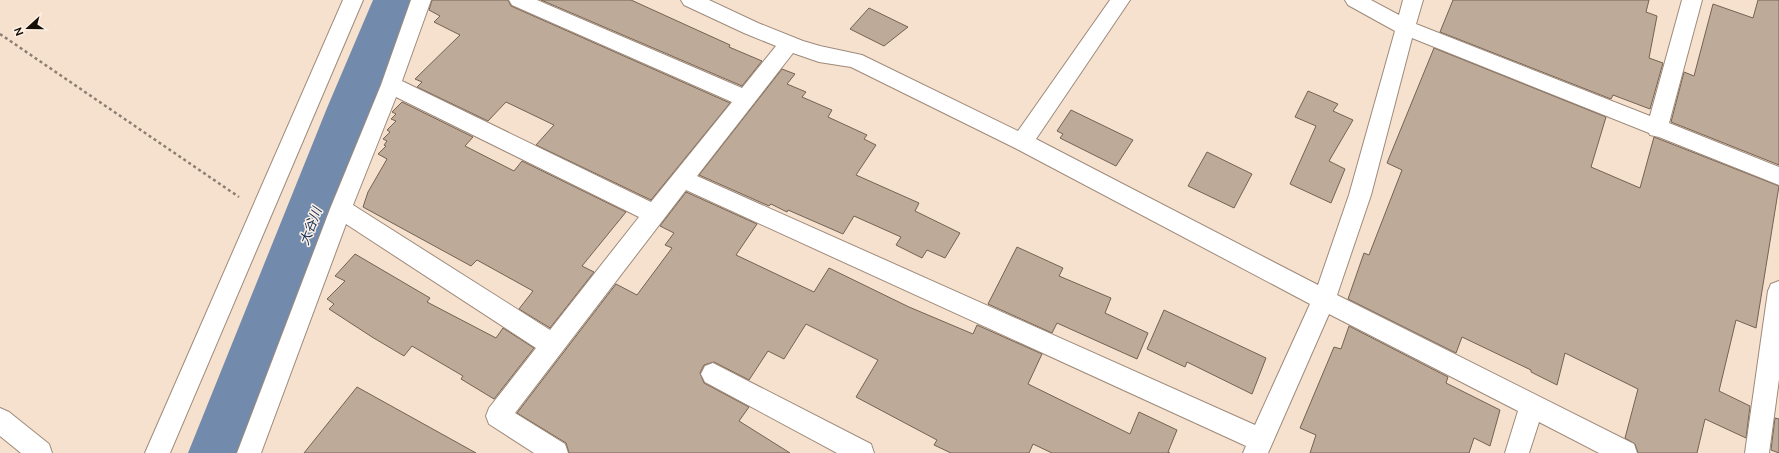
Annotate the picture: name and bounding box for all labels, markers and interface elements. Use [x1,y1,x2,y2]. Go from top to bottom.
north arrow [8,8,48,48]
text: N [12,26,26,38]
water label: 大谷川 [296,203,324,247]

